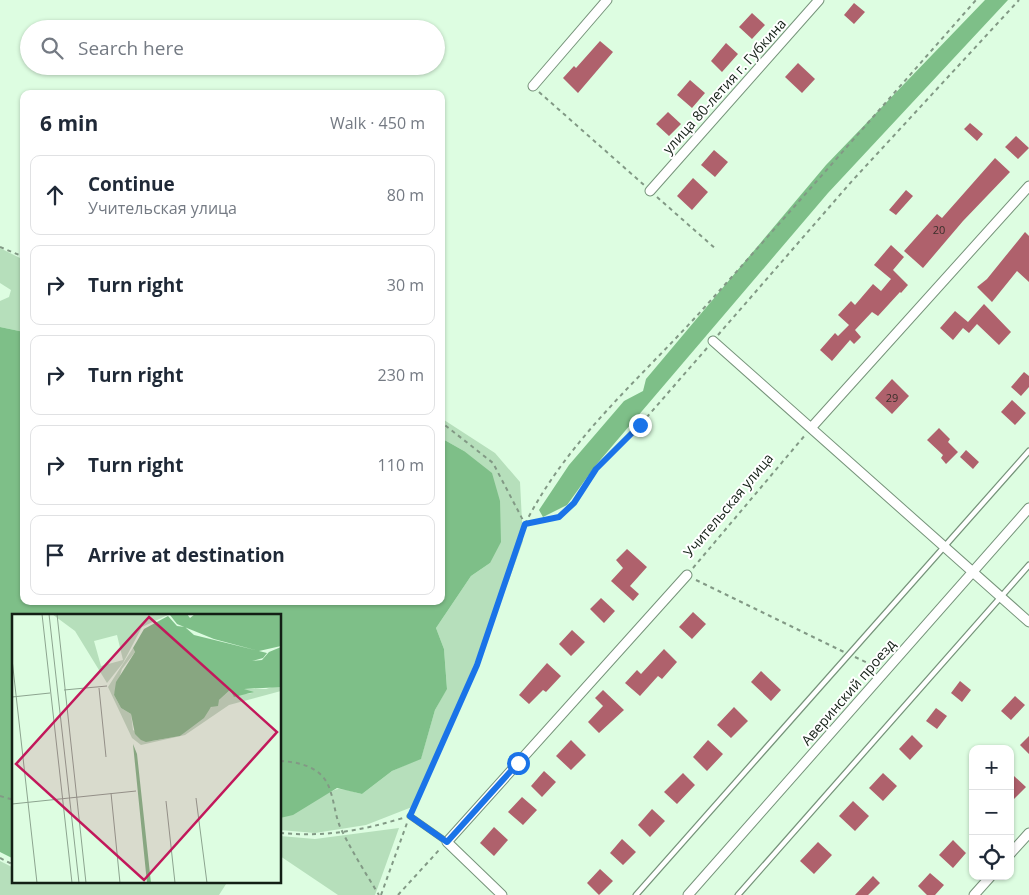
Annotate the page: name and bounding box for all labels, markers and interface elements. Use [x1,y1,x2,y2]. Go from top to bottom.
street label: улица 80-летия г. Губкина [658,14,790,158]
search box [20,20,445,75]
icon: search [38,34,66,62]
text: Search here [78,35,184,61]
text: 6 min [40,109,98,137]
text: Walk · 450 m [330,112,425,134]
text: Continue [88,171,175,197]
icon: ahead [41,181,69,209]
text: 80 m [387,184,424,206]
text: Учительская улица [88,197,237,219]
house number: 20 [933,222,945,237]
icon: right [41,271,69,299]
text: Turn right [88,272,183,298]
text: 30 m [387,274,424,296]
icon: right [41,361,69,389]
text: Turn right [88,362,183,388]
text: 230 m [378,364,424,386]
house number: 29 [886,390,898,405]
route end [629,414,652,437]
street label: Учительская улица [679,449,777,561]
icon: right [41,451,69,479]
text: Turn right [88,452,183,478]
text: 110 m [378,454,424,476]
icon: arrive [41,541,69,569]
text: Arrive at destination [88,542,285,568]
inset map [12,614,281,882]
street label: Аверинский проезд [797,635,899,749]
map controls [969,745,1014,880]
button: + [969,745,1014,790]
route start [507,752,530,775]
button: − [969,790,1014,835]
button: locate [969,835,1014,880]

